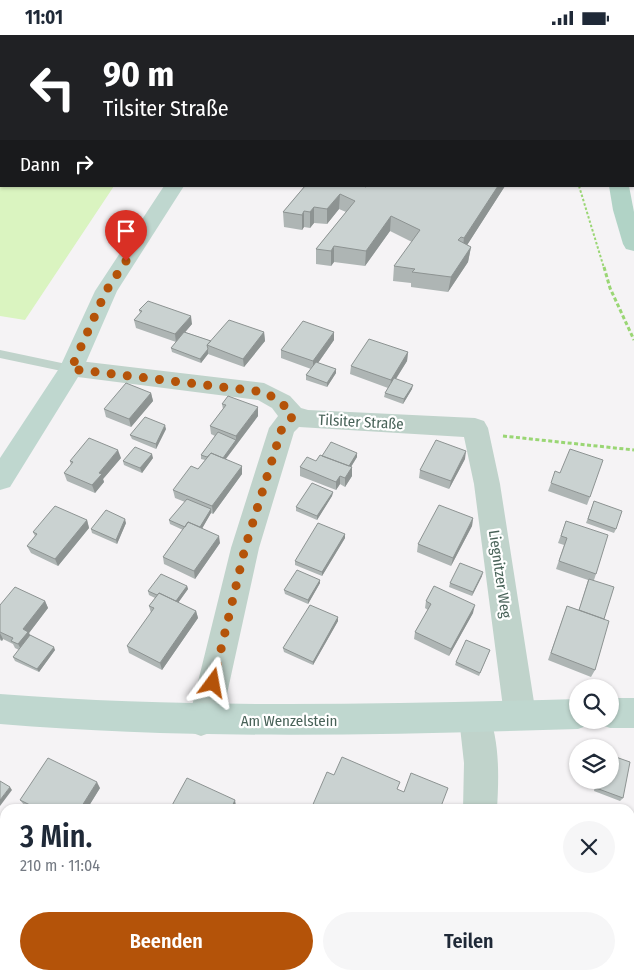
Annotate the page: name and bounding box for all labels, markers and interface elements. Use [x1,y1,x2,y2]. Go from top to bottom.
text: 11:01 [25,6,63,29]
text: 90 m [103,53,174,95]
icon: left [20,55,85,120]
text: Tilsiter Straße [103,95,229,122]
icon: right [70,150,98,178]
text: Dann [20,153,60,176]
pin [105,210,147,261]
icon: arrive [112,217,140,245]
street label: Tilsiter Straße [318,411,404,433]
street label: Liegnitzer Weg [485,529,515,619]
position arrow [186,656,238,708]
map controls [569,679,619,789]
button: search [569,679,619,729]
street label: Am Wenzelstein [241,712,337,730]
button: layers [569,739,619,789]
text: 3 Min. [20,819,92,855]
button: close [563,821,615,873]
text: 210 m · 11:04 [20,856,100,875]
button: Beenden [20,912,313,970]
button: Teilen [323,912,615,970]

